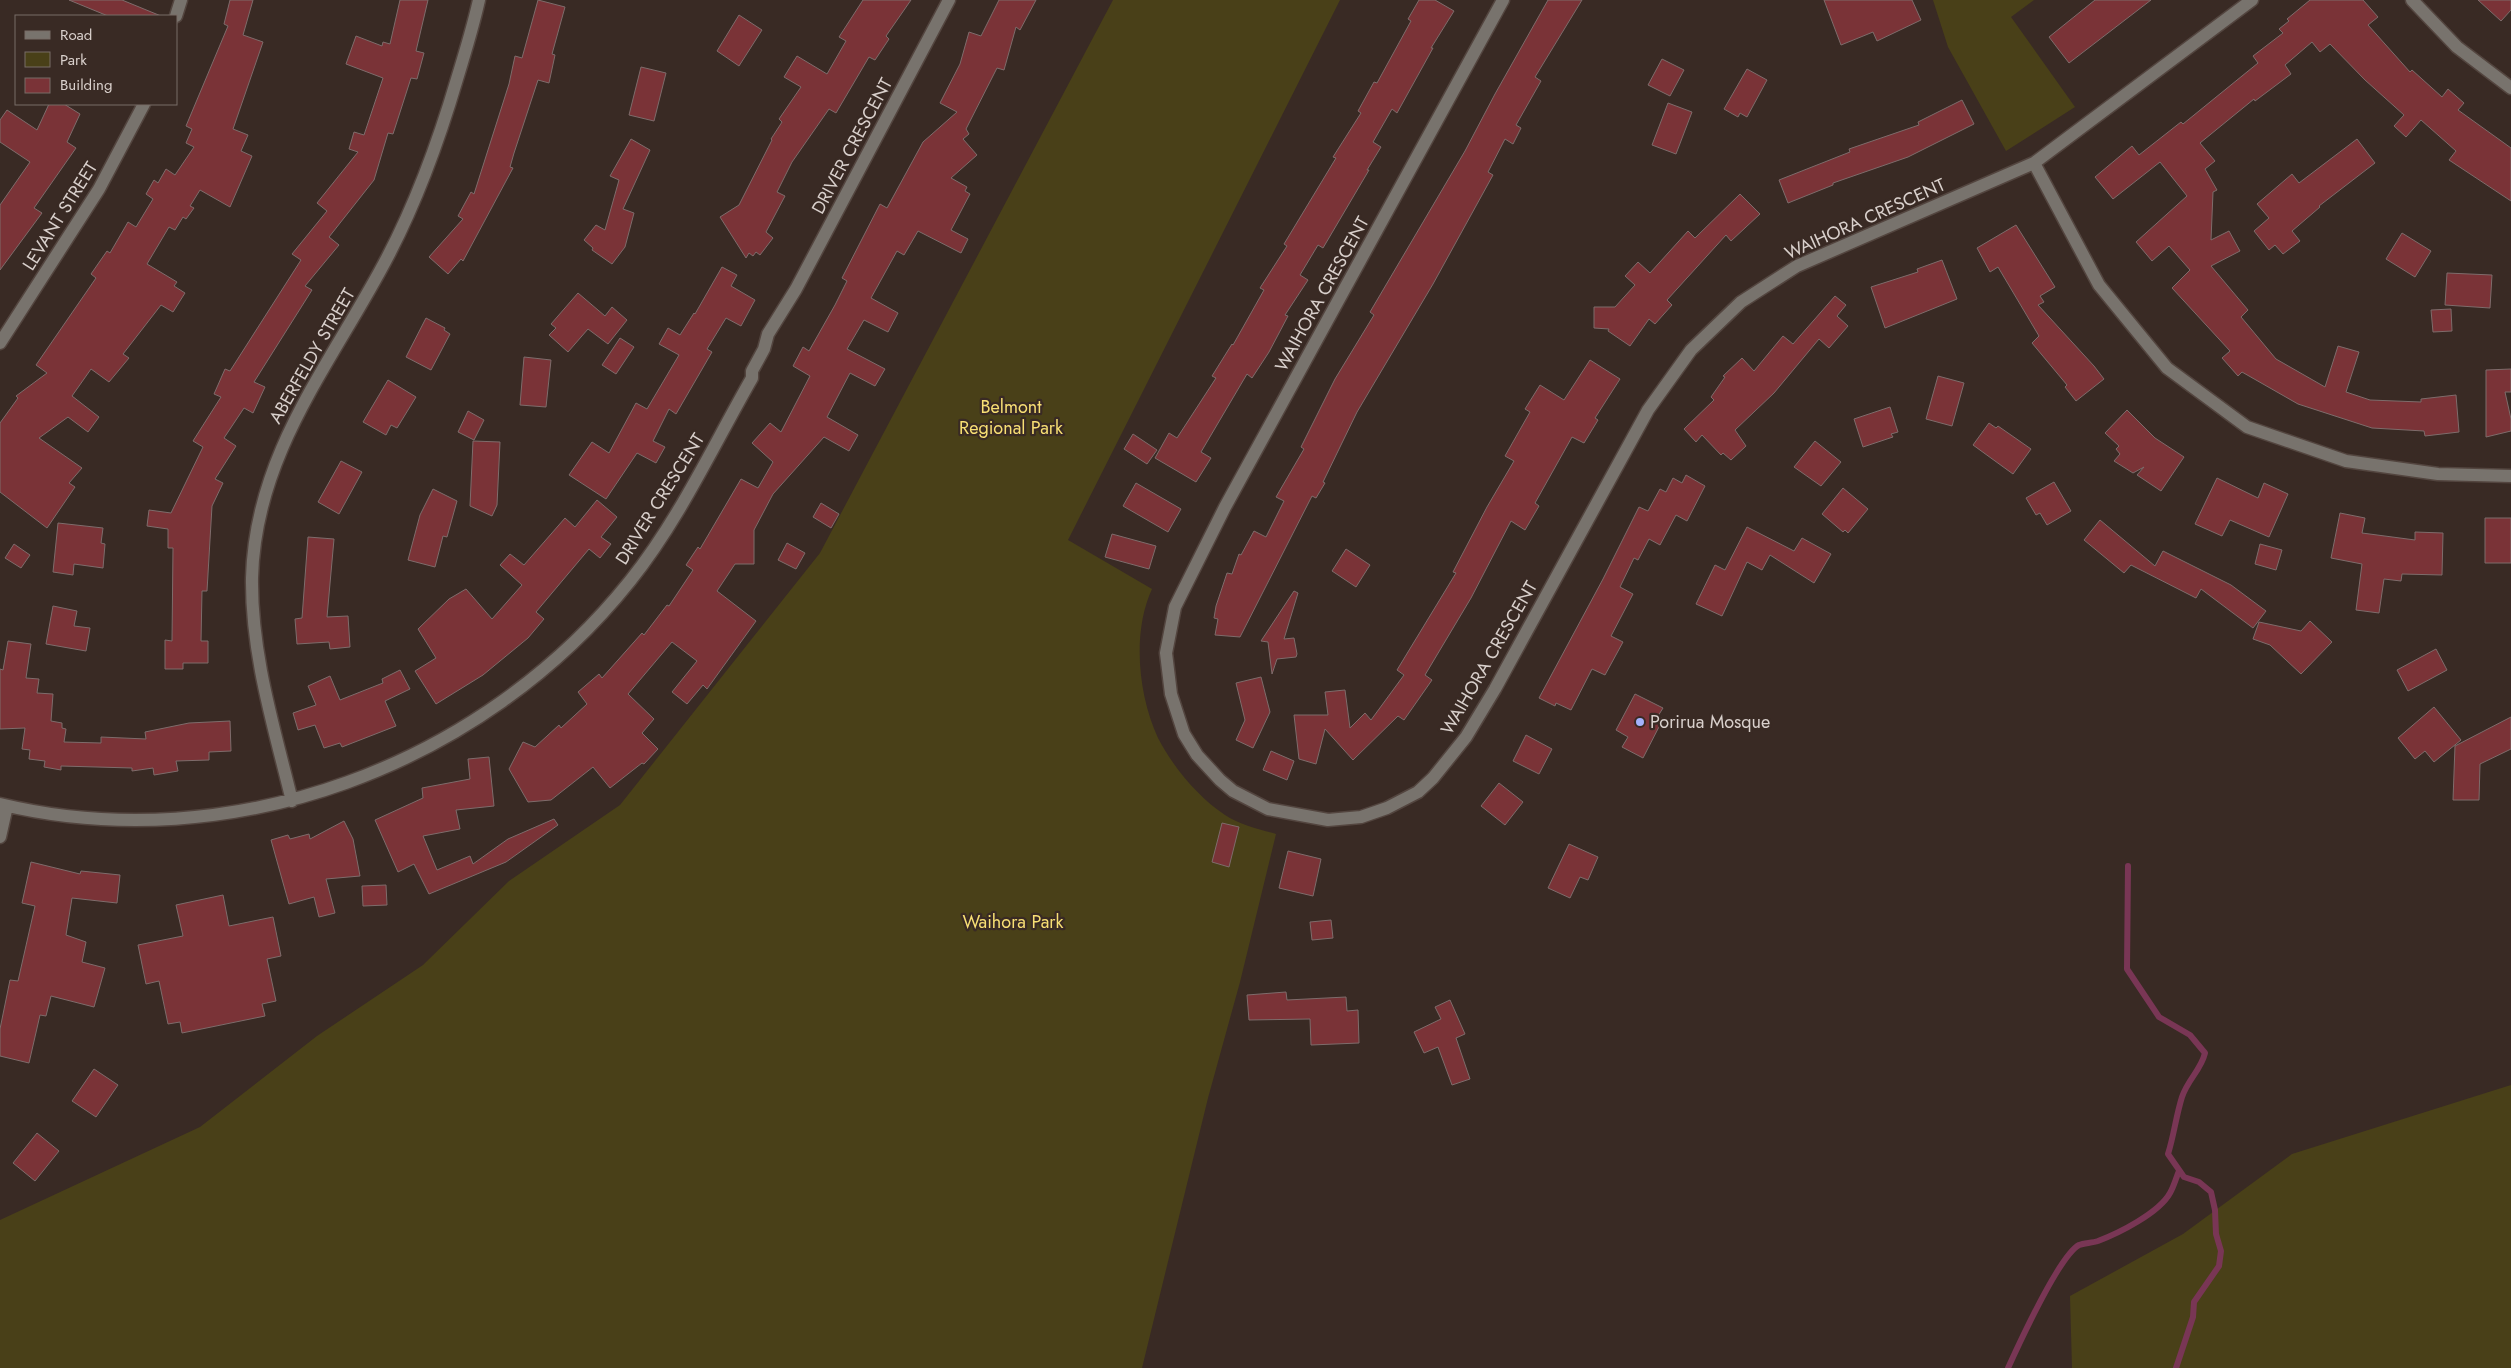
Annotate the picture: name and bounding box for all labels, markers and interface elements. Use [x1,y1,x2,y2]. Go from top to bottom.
legend [15,15,178,105]
text: Road [60,24,92,46]
text: Park [60,49,87,71]
street label: DRIVER CRESCENT [805,73,899,219]
text: Building [60,74,112,96]
street label: LEVANT STREET [16,156,104,276]
street label: WAIHORA CRESCENT [1780,172,1950,266]
street label: WAIHORA CRESCENT [1269,211,1376,376]
street label: ABERFELDY STREET [263,283,362,429]
park label: Belmont Regional Park [959,394,1063,441]
street label: DRIVER CRESCENT [609,428,711,570]
street label: WAIHORA CRESCENT [1434,576,1544,740]
place label: Porirua Mosque [1650,709,1770,735]
marker: Porirua Mosque [1634,716,1646,728]
park label: Waihora Park [963,909,1064,935]

